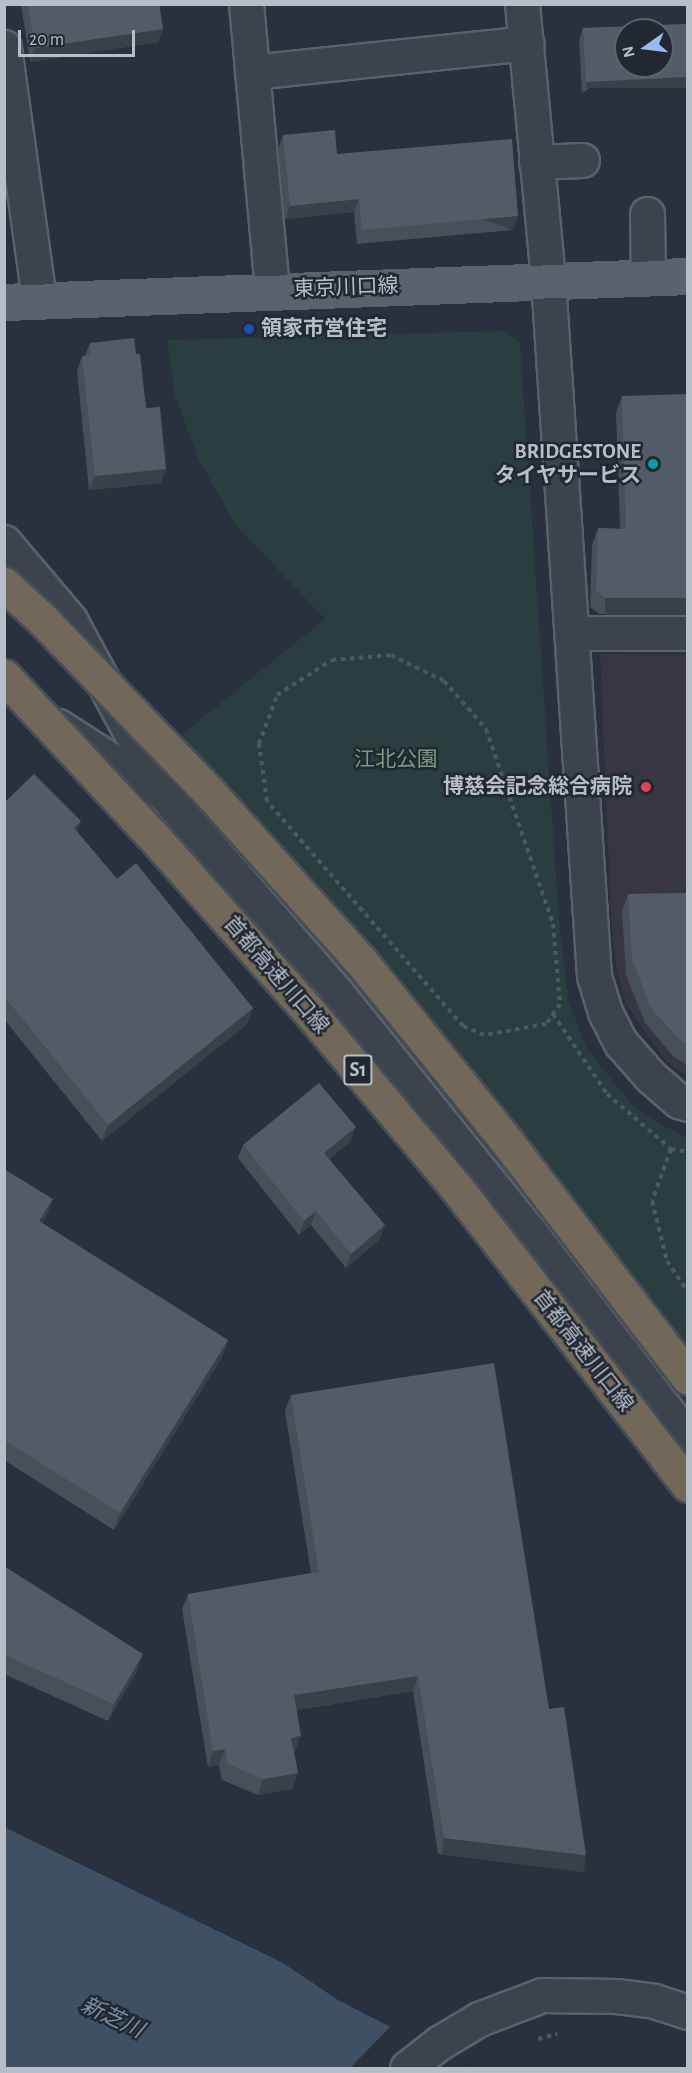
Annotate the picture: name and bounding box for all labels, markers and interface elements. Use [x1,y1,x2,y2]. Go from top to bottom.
scale bar [21,18,138,56]
north arrow [614,18,674,78]
text: 20 m [29,31,64,49]
text: N [619,45,638,59]
street label: 東京川口線 [293,274,399,302]
place label: 領家市営住宅 [261,316,387,342]
marker: 領家市営住宅 [242,322,256,336]
place label: BRIDGESTONE タイヤサービス [494,439,641,489]
marker: BRIDGESTONE タイヤサービス [646,457,660,471]
park label: 江北公園 [354,747,438,773]
place label: 博慈会記念総合病院 [443,774,632,800]
marker: 博慈会記念総合病院 [637,778,655,796]
street label: 首都高速川口線 [218,911,334,1039]
road number: S1 [343,1053,373,1087]
street label: 首都高速川口線 [528,1285,638,1417]
water label: 新芝川 [77,1992,147,2044]

